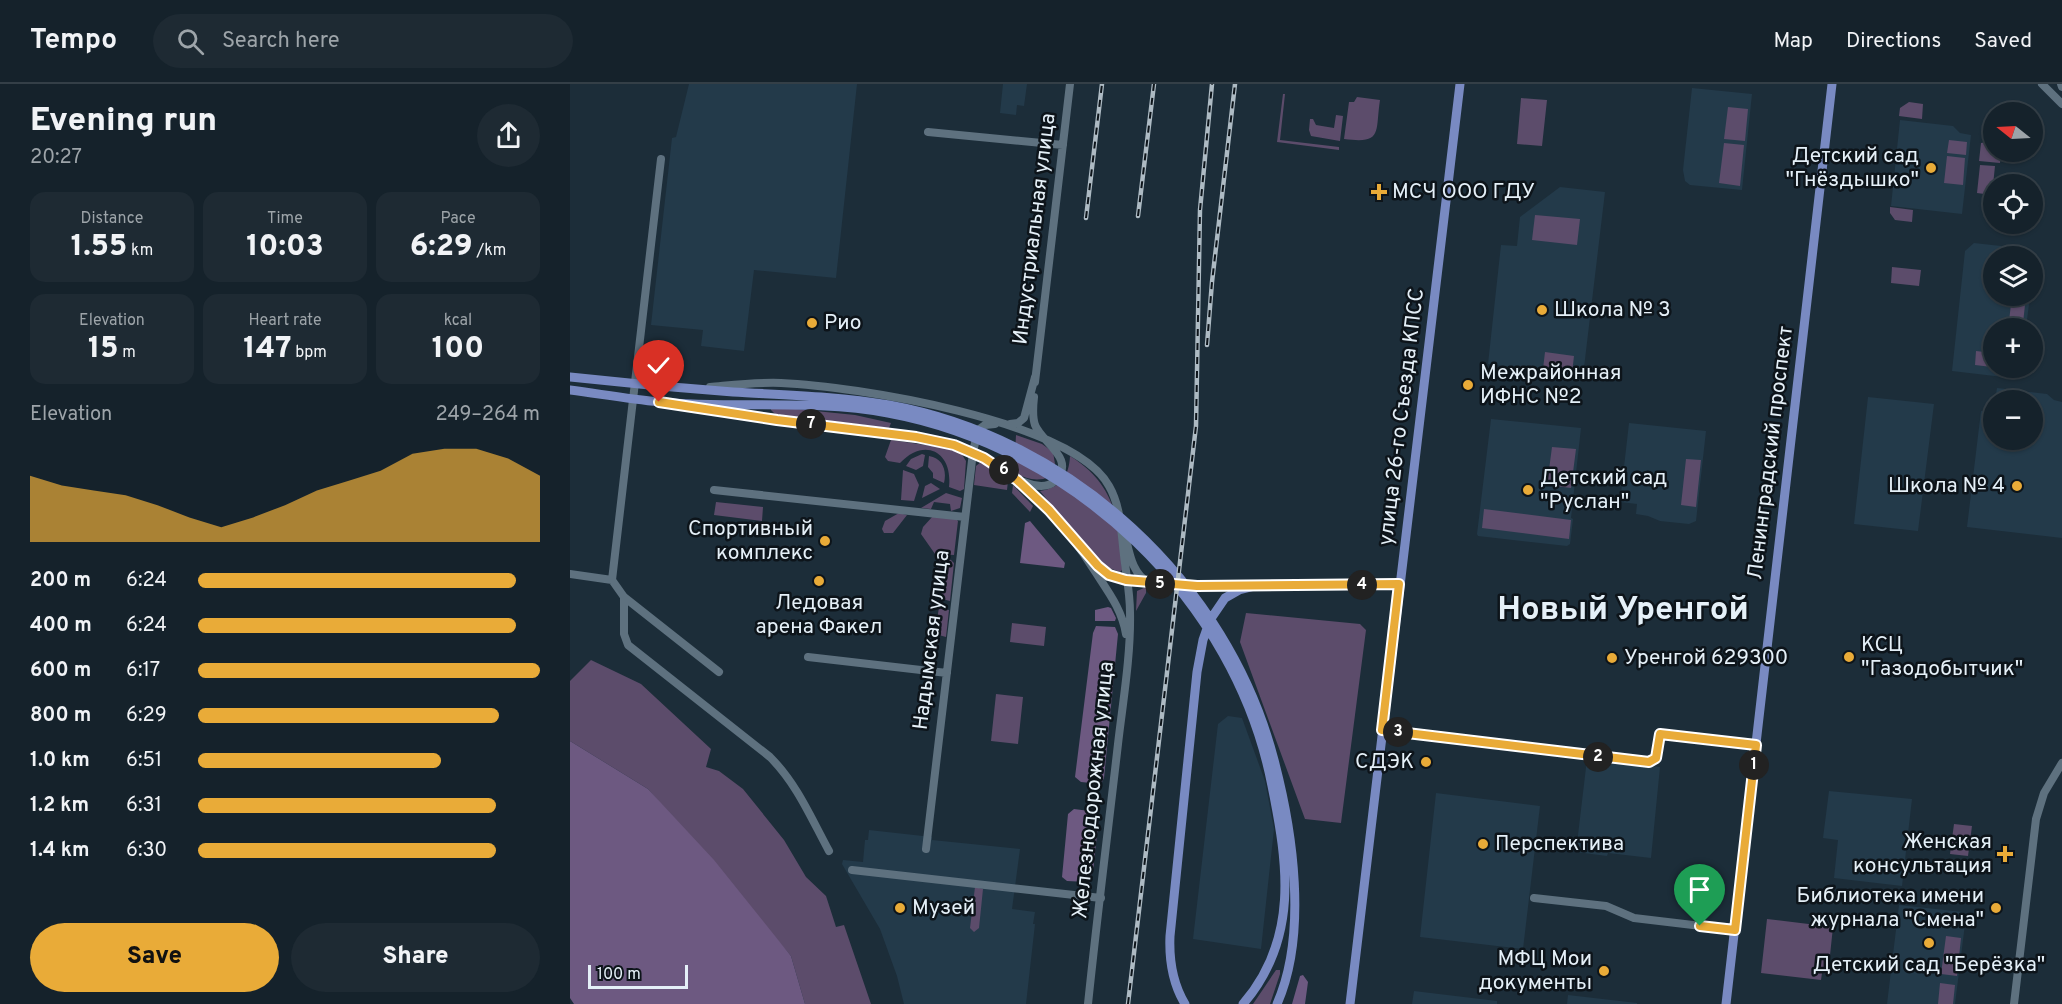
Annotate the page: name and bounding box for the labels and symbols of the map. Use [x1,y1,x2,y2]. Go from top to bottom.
north arrow [1983,102,2043,162]
street label: Индустриальная улица [1007,112,1063,346]
place label: Детский сад "Гнёздышко" [1786,143,1919,194]
marker: Детский сад "Гнёздышко" [1924,161,1938,175]
place label: МСЧ ООО ГДУ [1392,179,1535,206]
marker: МСЧ ООО ГДУ [1370,183,1388,201]
street label: улица 26-го Съезда КПСС [1373,287,1431,547]
place label: Школа № 3 [1554,297,1671,324]
marker: Школа № 3 [1535,303,1549,317]
place label: Рио [824,310,861,337]
marker: Рио [805,316,819,330]
street label: Ленинградский проспект [1742,324,1800,582]
pin [633,340,684,402]
place label: Межрайонная ИФНС №2 [1480,360,1621,411]
marker: Межрайонная ИФНС №2 [1461,378,1475,392]
pin: 7 [796,409,826,439]
pin: 6 [989,455,1019,485]
place label: Детский сад "Руслан" [1540,465,1667,516]
place label: Школа № 4 [1888,473,2005,500]
marker: Школа № 4 [2010,479,2024,493]
marker: Детский сад "Руслан" [1521,483,1535,497]
place label: Спортивный комплекс [688,516,813,567]
marker: Спортивный комплекс [818,534,832,548]
street label: Надымская улица [908,549,956,731]
pin: 5 [1145,569,1175,599]
pin: 4 [1347,570,1377,600]
marker: Ледовая арена Факел [812,574,826,588]
place label: Ледовая арена Факел [756,590,882,641]
district label: Новый Уренгой [1497,590,1749,632]
place label: КСЦ "Газодобытчик" [1861,632,2023,683]
place label: Уренгой 629300 [1624,645,1788,672]
marker: КСЦ "Газодобытчик" [1842,650,1856,664]
marker: Уренгой 629300 [1605,651,1619,665]
street label: Железнодорожная улица [1067,660,1121,920]
pin: 3 [1383,717,1413,747]
pin: 2 [1583,742,1613,772]
place label: СДЭК [1355,749,1414,776]
pin: 1 [1739,750,1769,780]
marker: СДЭК [1419,755,1433,769]
place label: Женская консультация [1853,829,1992,880]
place label: Перспектива [1495,831,1624,858]
marker: Перспектива [1476,837,1490,851]
marker: Женская консультация [1996,845,2014,863]
pin [1674,864,1725,926]
place label: Библиотека имени журнала "Смена" [1797,883,1984,934]
place label: Музей [912,895,975,922]
marker: Музей [893,901,907,915]
marker: Библиотека имени журнала "Смена" [1989,901,2003,915]
marker: Детский сад "Берёзка" [1922,936,1936,950]
place label: МФЦ Мои документы [1479,946,1592,997]
place label: Детский сад "Берёзка" [1813,952,2045,979]
scale bar [588,962,688,990]
marker: МФЦ Мои документы [1597,964,1611,978]

